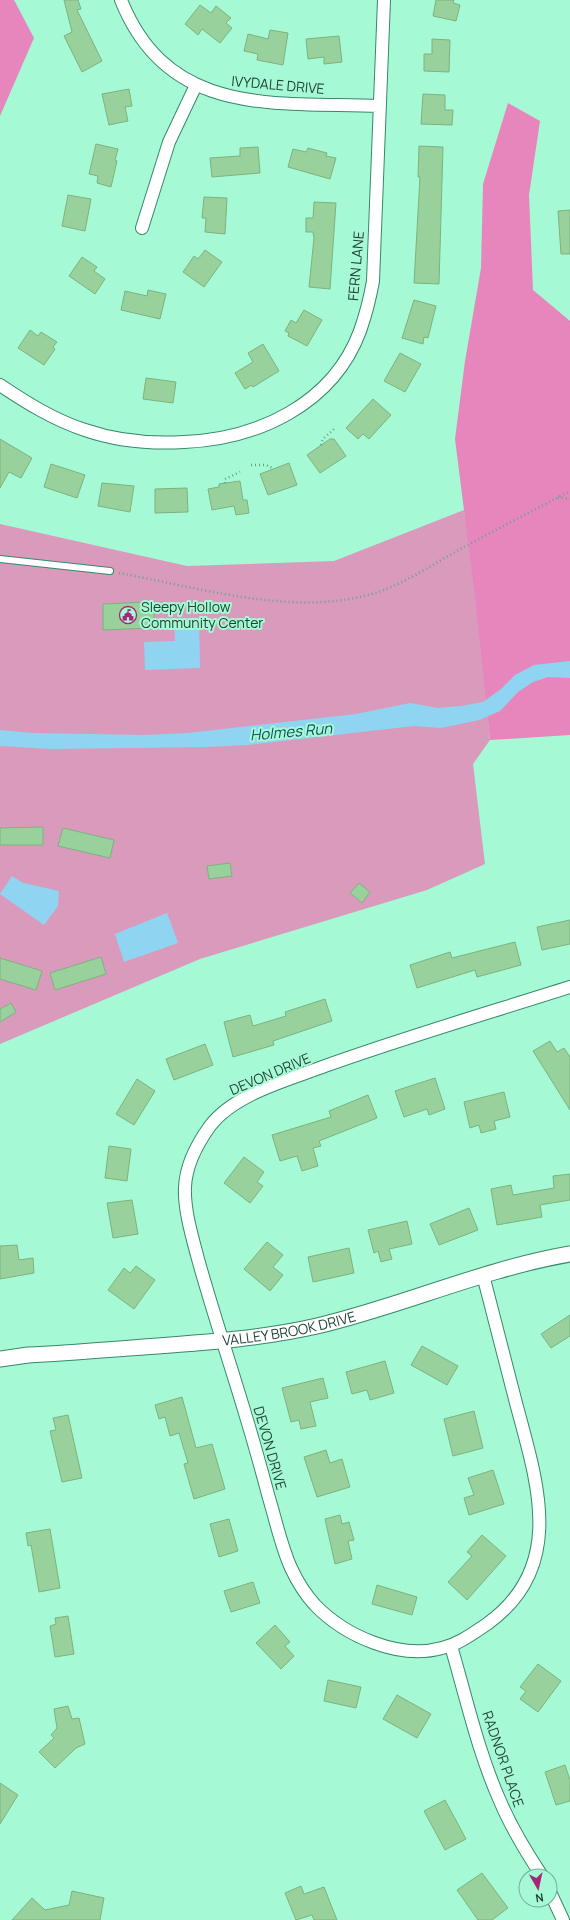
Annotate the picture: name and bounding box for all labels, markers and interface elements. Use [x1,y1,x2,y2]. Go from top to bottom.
street label: IVYDALE DRIVE [231,71,325,98]
street label: FERN LANE [343,230,368,302]
place label: Sleepy Hollow Community Center [141,597,263,632]
public building icon: Sleepy Hollow Community Center [118,605,138,625]
water label: Holmes Run [249,717,334,746]
street label: DEVON DRIVE [227,1048,313,1099]
street label: VALLEY BROOK DRIVE [222,1306,358,1350]
street label: DEVON DRIVE [249,1404,291,1492]
street label: RADNOR PLACE [478,1708,529,1810]
north arrow [518,1868,558,1908]
text: N [534,1890,545,1906]

